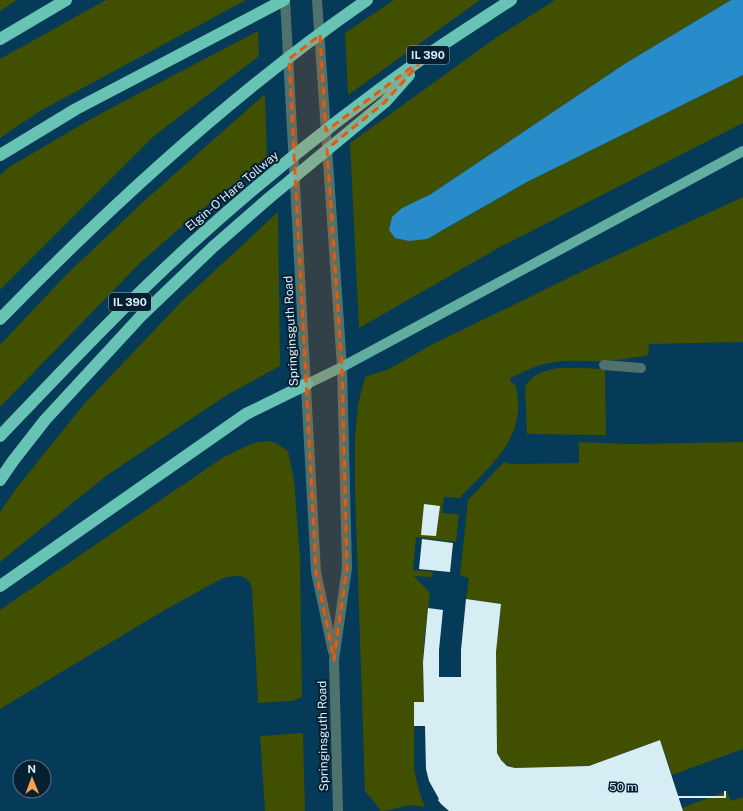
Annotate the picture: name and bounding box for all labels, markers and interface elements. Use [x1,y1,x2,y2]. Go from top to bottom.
road number: IL 390 [407,46,449,64]
street label: Elgin-O'Hare Tollway [183,148,282,234]
street label: Springinsguth Road [281,275,301,387]
road number: IL 390 [109,293,151,311]
street label: Springinsguth Road [315,681,331,791]
north arrow [12,759,52,799]
text: N [27,763,36,775]
scale bar [603,773,725,799]
text: 50 m [609,780,637,794]

